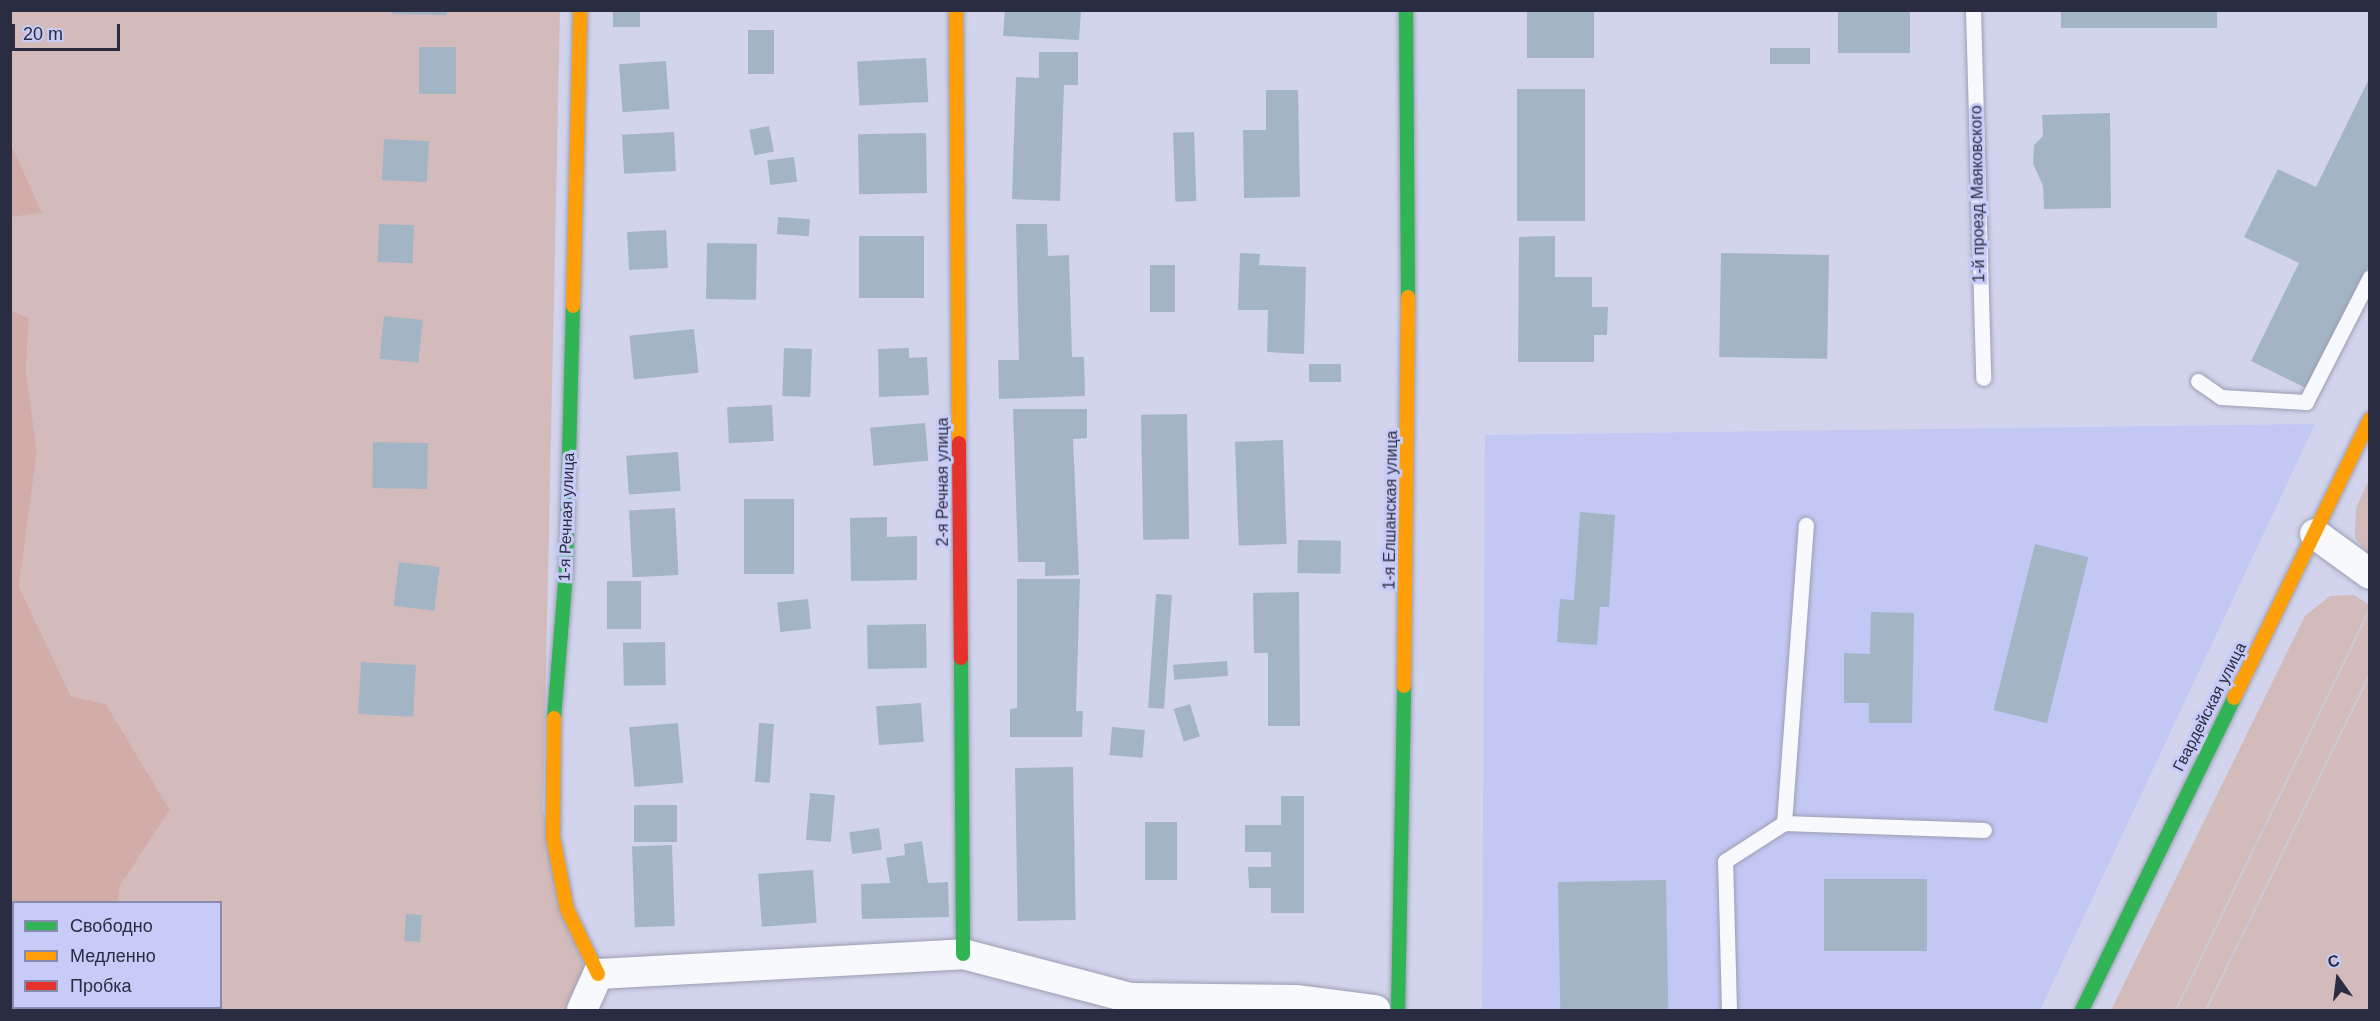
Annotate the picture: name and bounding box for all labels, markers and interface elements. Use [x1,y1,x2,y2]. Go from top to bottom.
scale bar [15,12,123,50]
text: 20 m [23,24,63,44]
street label: 1-й проезд Маяковского [1967,105,1989,283]
street label: 2-я Речная улица [933,418,953,546]
street label: 1-я Елшанская улица [1380,430,1402,590]
street label: 1-я Речная улица [555,452,579,582]
street label: Гвардейская улица [2169,639,2251,775]
legend [12,901,222,1009]
text: Свободно [70,916,153,936]
text: Медленно [70,946,156,966]
north arrow [2308,949,2368,1009]
text: С [2326,951,2341,971]
text: Пробка [70,976,132,996]

